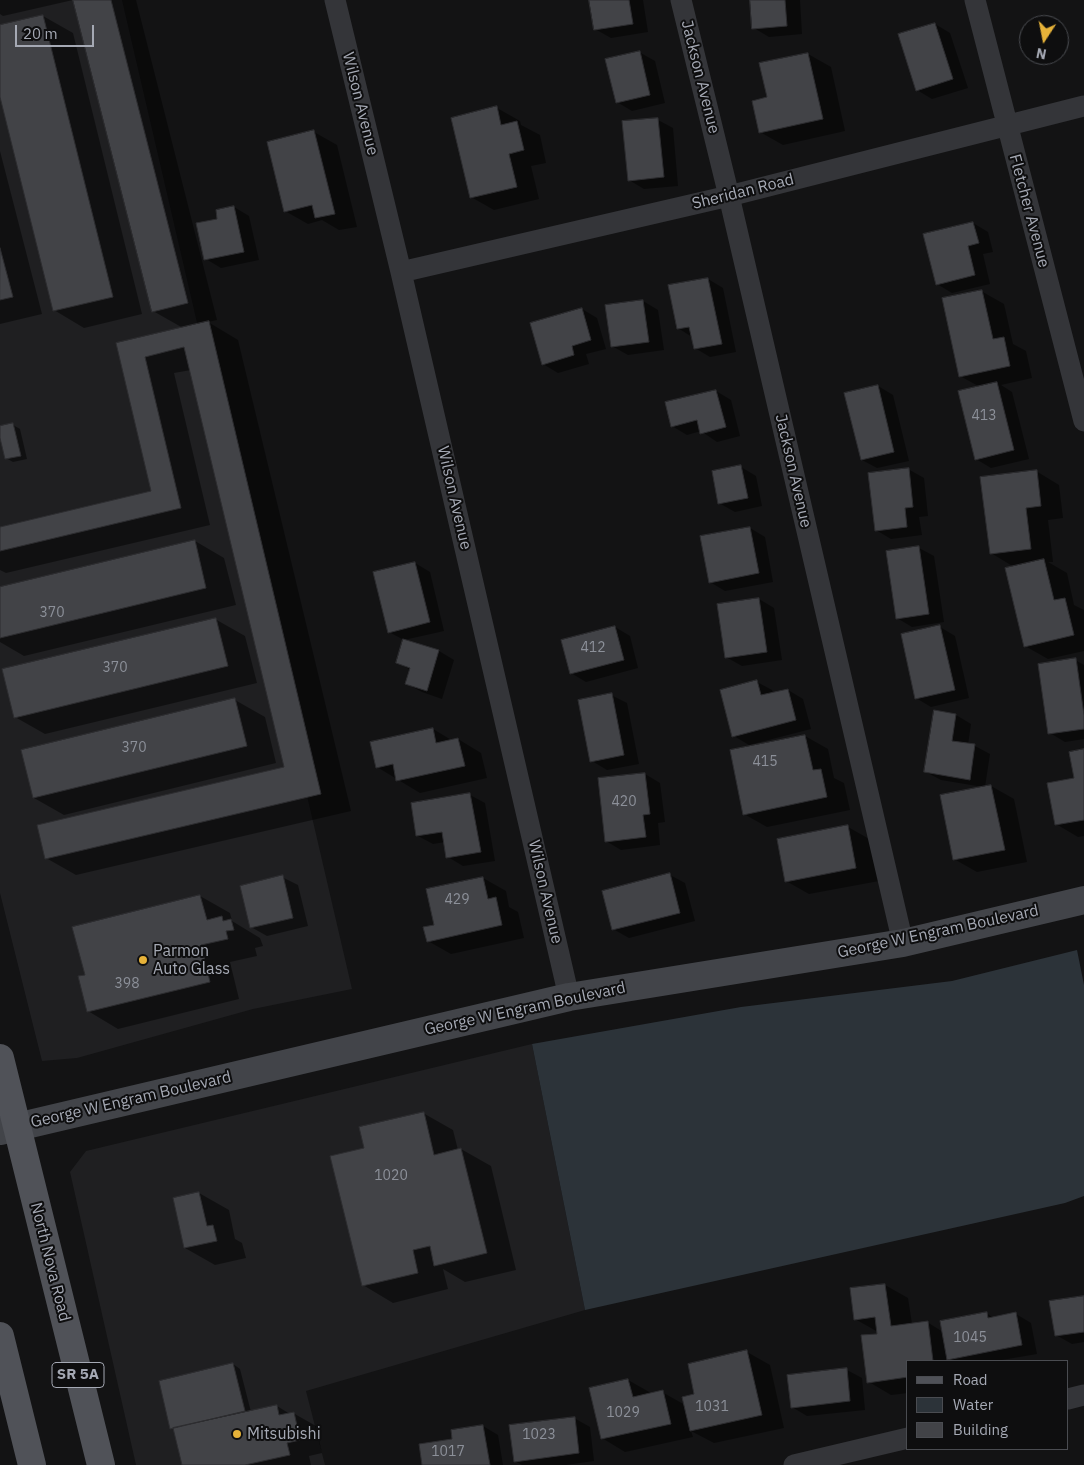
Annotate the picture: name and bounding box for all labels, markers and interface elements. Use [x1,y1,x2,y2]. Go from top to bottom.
scale bar [18,15,96,47]
north arrow [1019,15,1069,65]
street label: Jackson Avenue [677,18,723,136]
text: 20 m [23,24,58,43]
text: N [1035,44,1048,64]
street label: Wilson Avenue [338,50,382,158]
street label: Fletcher Avenue [1005,152,1053,270]
street label: Sheridan Road [690,170,796,214]
house number: 413 [971,408,997,424]
street label: Jackson Avenue [771,412,815,530]
street label: Wilson Avenue [433,444,475,552]
house number: 370 [39,605,65,621]
house number: 412 [580,640,606,656]
house number: 370 [102,660,128,676]
house number: 370 [121,740,147,756]
house number: 415 [752,754,778,770]
house number: 420 [611,794,637,810]
street label: Wilson Avenue [524,838,566,946]
house number: 429 [444,892,470,908]
street label: George W Engram Boulevard [836,901,1040,963]
place label: Parmon Auto Glass [153,941,230,979]
marker: Parmon Auto Glass [137,954,149,966]
house number: 398 [114,976,140,992]
street label: George W Engram Boulevard [423,978,627,1040]
street label: George W Engram Boulevard [29,1068,233,1132]
house number: 1020 [374,1168,408,1184]
street label: North Nova Road [26,1201,74,1323]
house number: 1045 [953,1330,987,1346]
legend [906,1360,1069,1450]
road number: SR 5A [52,1362,104,1388]
text: Road [953,1370,988,1389]
text: Water [953,1395,993,1414]
house number: 1031 [695,1399,729,1415]
house number: 1029 [606,1405,640,1421]
text: Building [953,1420,1008,1439]
place label: Mitsubishi [247,1424,321,1444]
house number: 1023 [522,1427,556,1443]
marker: Mitsubishi [231,1428,243,1440]
house number: 1017 [431,1444,465,1460]

